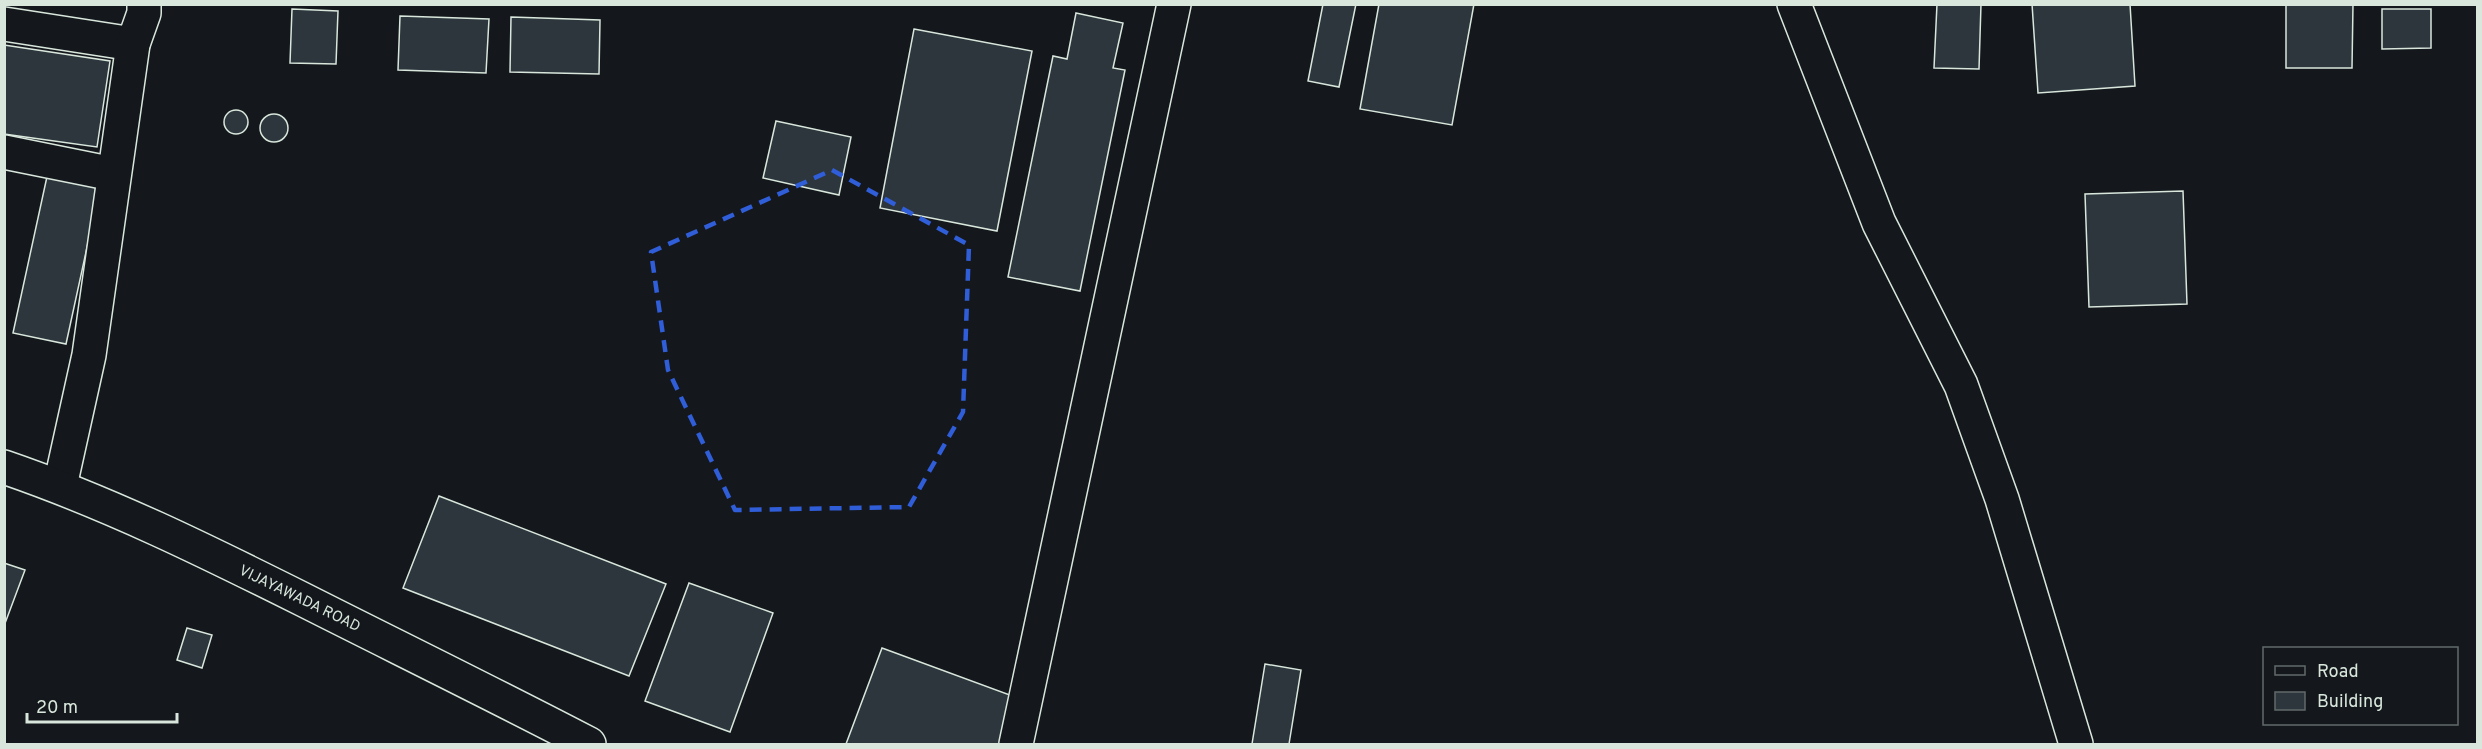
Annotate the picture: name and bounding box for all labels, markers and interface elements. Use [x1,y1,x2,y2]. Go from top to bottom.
street label: VIJAYAWADA ROAD [235,562,363,637]
legend [2263,647,2458,725]
text: Road [2317,661,2359,684]
scale bar [27,686,177,724]
text: Building [2317,691,2383,714]
text: 20 m [36,697,78,720]

